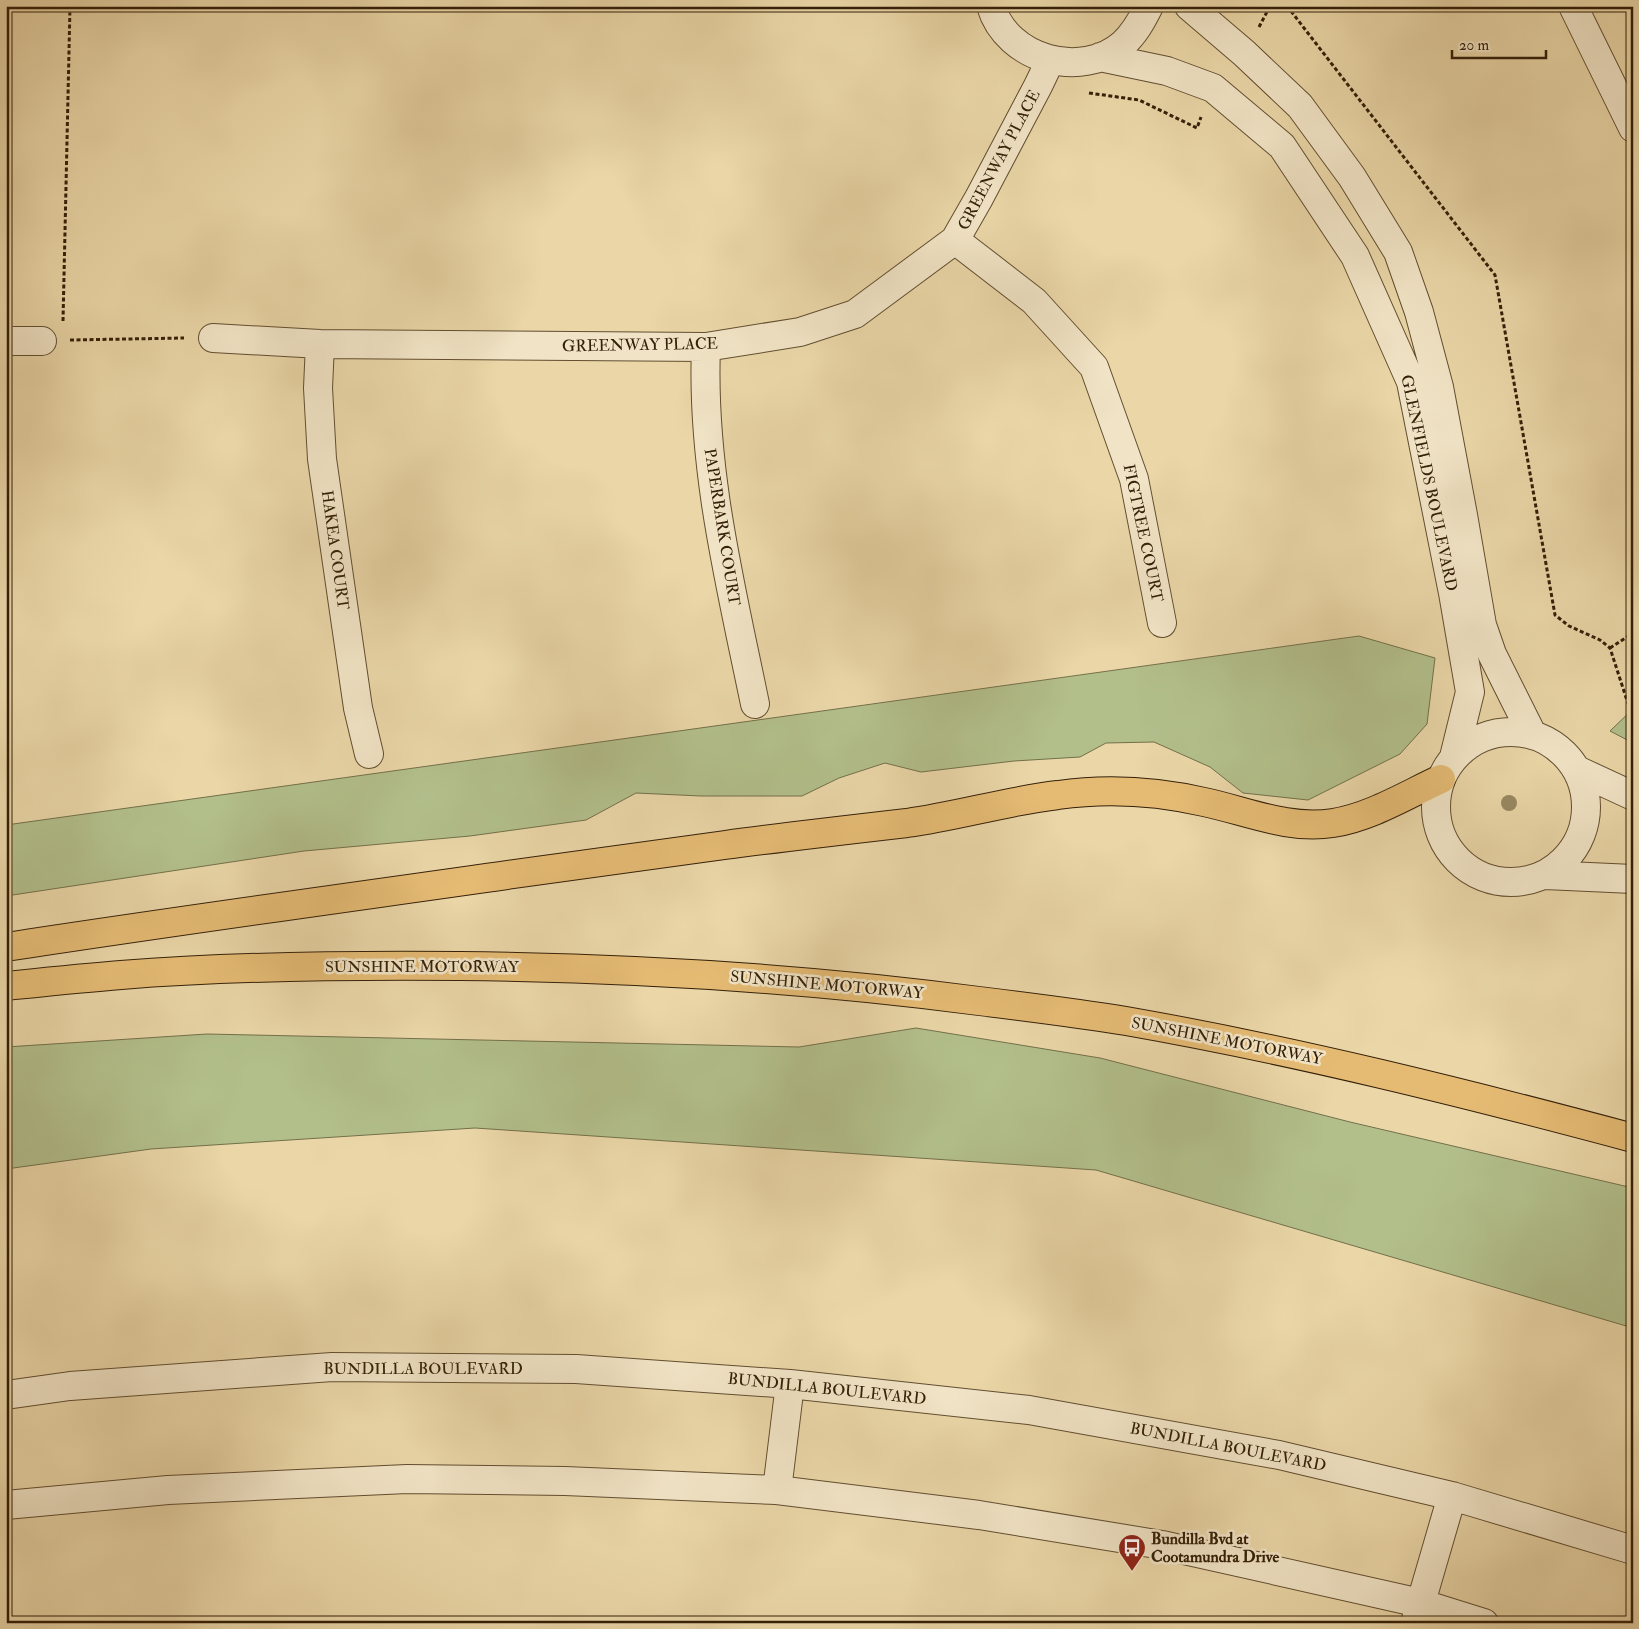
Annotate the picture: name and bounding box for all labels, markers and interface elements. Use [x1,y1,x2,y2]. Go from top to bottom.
scale bar [1452,28,1545,60]
text: 20 m [1459,36,1489,55]
street label: GREENWAY PLACE [954,86,1044,234]
street label: GREENWAY PLACE [562,334,718,356]
street label: GLENFIELDS BOULEVARD [1396,373,1462,593]
street label: PAPERBARK COURT [700,447,744,607]
street label: FIGTREE COURT [1119,462,1167,604]
street label: HAKEA COURT [317,489,353,611]
street label: SUNSHINE MOTORWAY [325,957,520,977]
street label: SUNSHINE MOTORWAY [729,967,926,1004]
street label: SUNSHINE MOTORWAY [1130,1013,1325,1070]
street label: BUNDILLA BOULEVARD [323,1359,523,1379]
street label: BUNDILLA BOULEVARD [727,1369,927,1409]
street label: BUNDILLA BOULEVARD [1128,1418,1328,1476]
place label: Bundilla Bvd at Cootamundra Drive [1151,1529,1279,1567]
bus stop icon: Bundilla Bvd at Cootamundra Drive [1117,1533,1147,1572]

